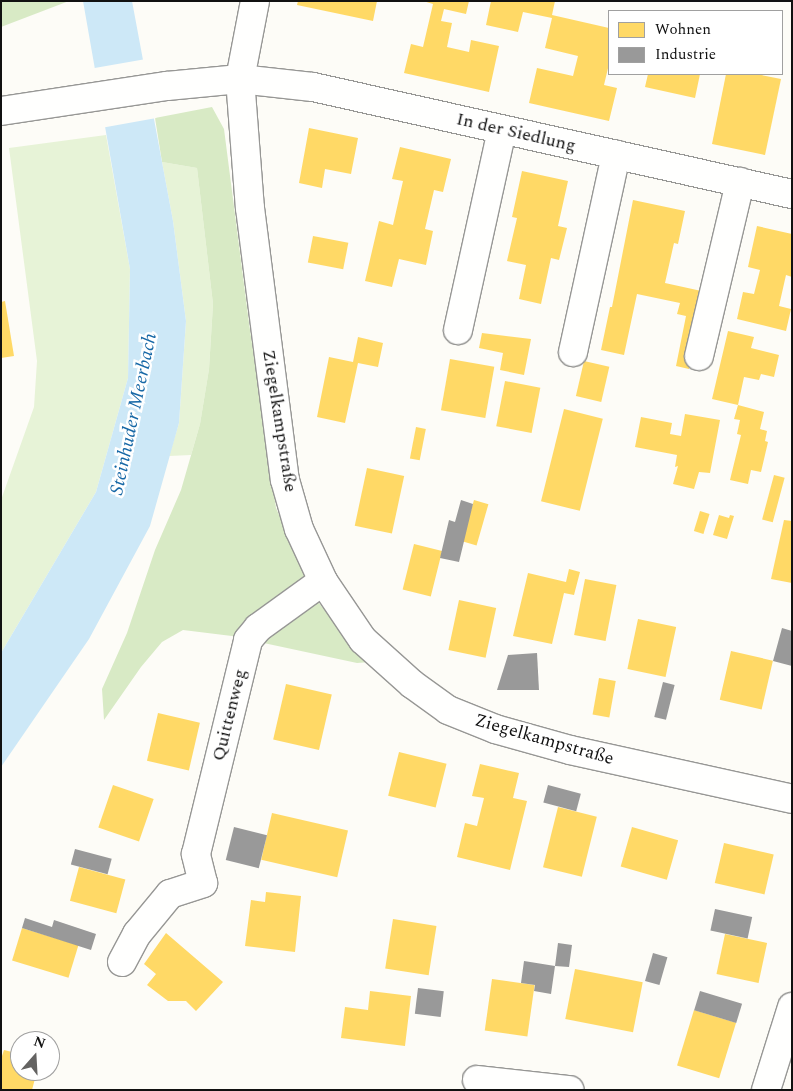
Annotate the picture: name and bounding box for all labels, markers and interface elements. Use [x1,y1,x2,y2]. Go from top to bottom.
legend [608,10,783,75]
text: Wohnen [655,18,711,41]
text: Industrie [655,43,716,66]
street label: In der Siedlung [454,109,578,157]
water label: Steinhuder Meerbach [106,331,162,497]
street label: Ziegelkampstraße [257,348,301,494]
street label: Quittenweg [208,667,252,763]
street label: Ziegelkampstraße [472,710,616,770]
north arrow [10,1031,60,1081]
text: N [31,1031,49,1054]

